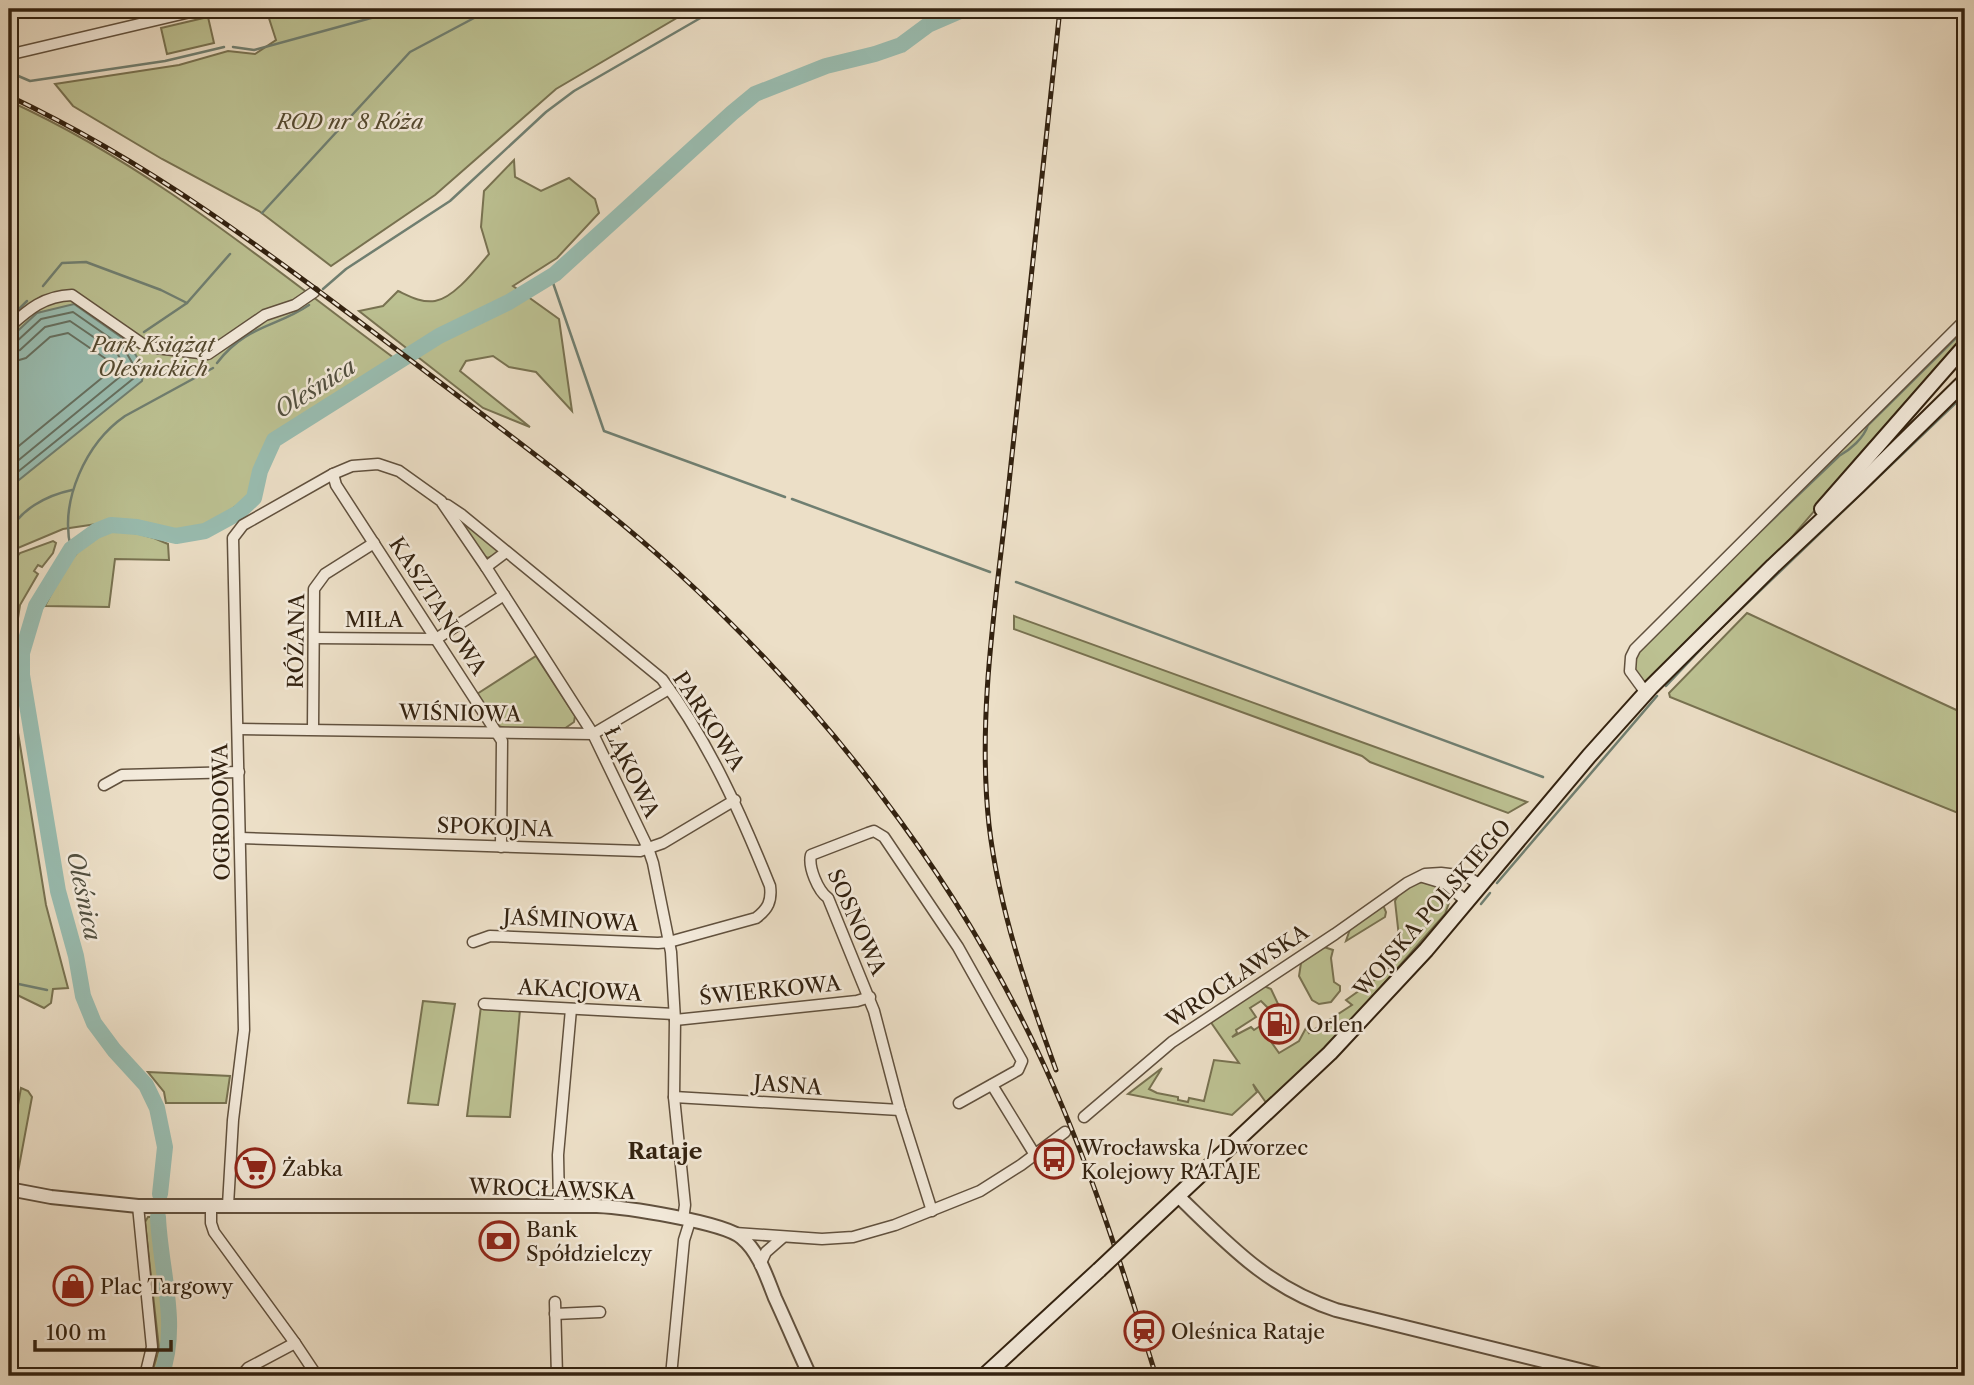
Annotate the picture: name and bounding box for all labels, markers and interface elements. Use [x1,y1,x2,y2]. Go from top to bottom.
park label: ROD nr 8 Róża [274,109,424,134]
park label: Park Książąt Oleśnickich [89,332,216,381]
water label: Oleśnica [269,352,361,424]
street label: KASZTANOWA [384,532,492,680]
street label: RÓŻANA [283,593,309,689]
street label: MIŁA [345,607,404,632]
street label: PARKOWA [668,667,750,775]
street label: WIŚNIOWA [398,699,522,727]
street label: ŁĄKOWA [599,722,665,822]
street label: OGRODOWA [207,743,235,881]
street label: SPOKOJNA [436,812,554,842]
street label: WOJSKA POLSKIEGO [1347,814,1516,1003]
water label: Oleśnica [61,849,107,943]
street label: SOSNOWA [822,865,892,979]
street label: JAŚMINOWA [500,904,640,936]
street label: WROCŁAWSKA [1160,919,1313,1033]
street label: ŚWIERKOWA [698,970,842,1010]
street label: AKACJOWA [516,974,643,1006]
fuel station icon: Orlen [1258,1003,1300,1045]
place label: Orlen [1306,1012,1363,1037]
street label: JASNA [750,1070,823,1100]
place label: Wrocławska / Dworzec Kolejowy RATAJE [1080,1135,1308,1184]
district label: Rataje [628,1137,703,1165]
bus stop icon: Wrocławska / Dworzec Kolejowy RATAJE [1033,1138,1075,1180]
supermarket icon: Żabka [234,1147,276,1189]
place label: Żabka [282,1156,344,1181]
street label: WROCŁAWSKA [467,1174,636,1204]
place label: Bank Spółdzielczy [526,1217,653,1266]
bank icon: Bank Spółdzielczy [478,1220,520,1262]
shop icon: Plac Targowy [52,1265,94,1307]
place label: Plac Targowy [100,1274,233,1299]
scale bar [35,1308,172,1352]
station icon: Oleśnica Rataje [1123,1310,1165,1352]
place label: Oleśnica Rataje [1171,1319,1325,1344]
text: 100 m [46,1320,107,1345]

